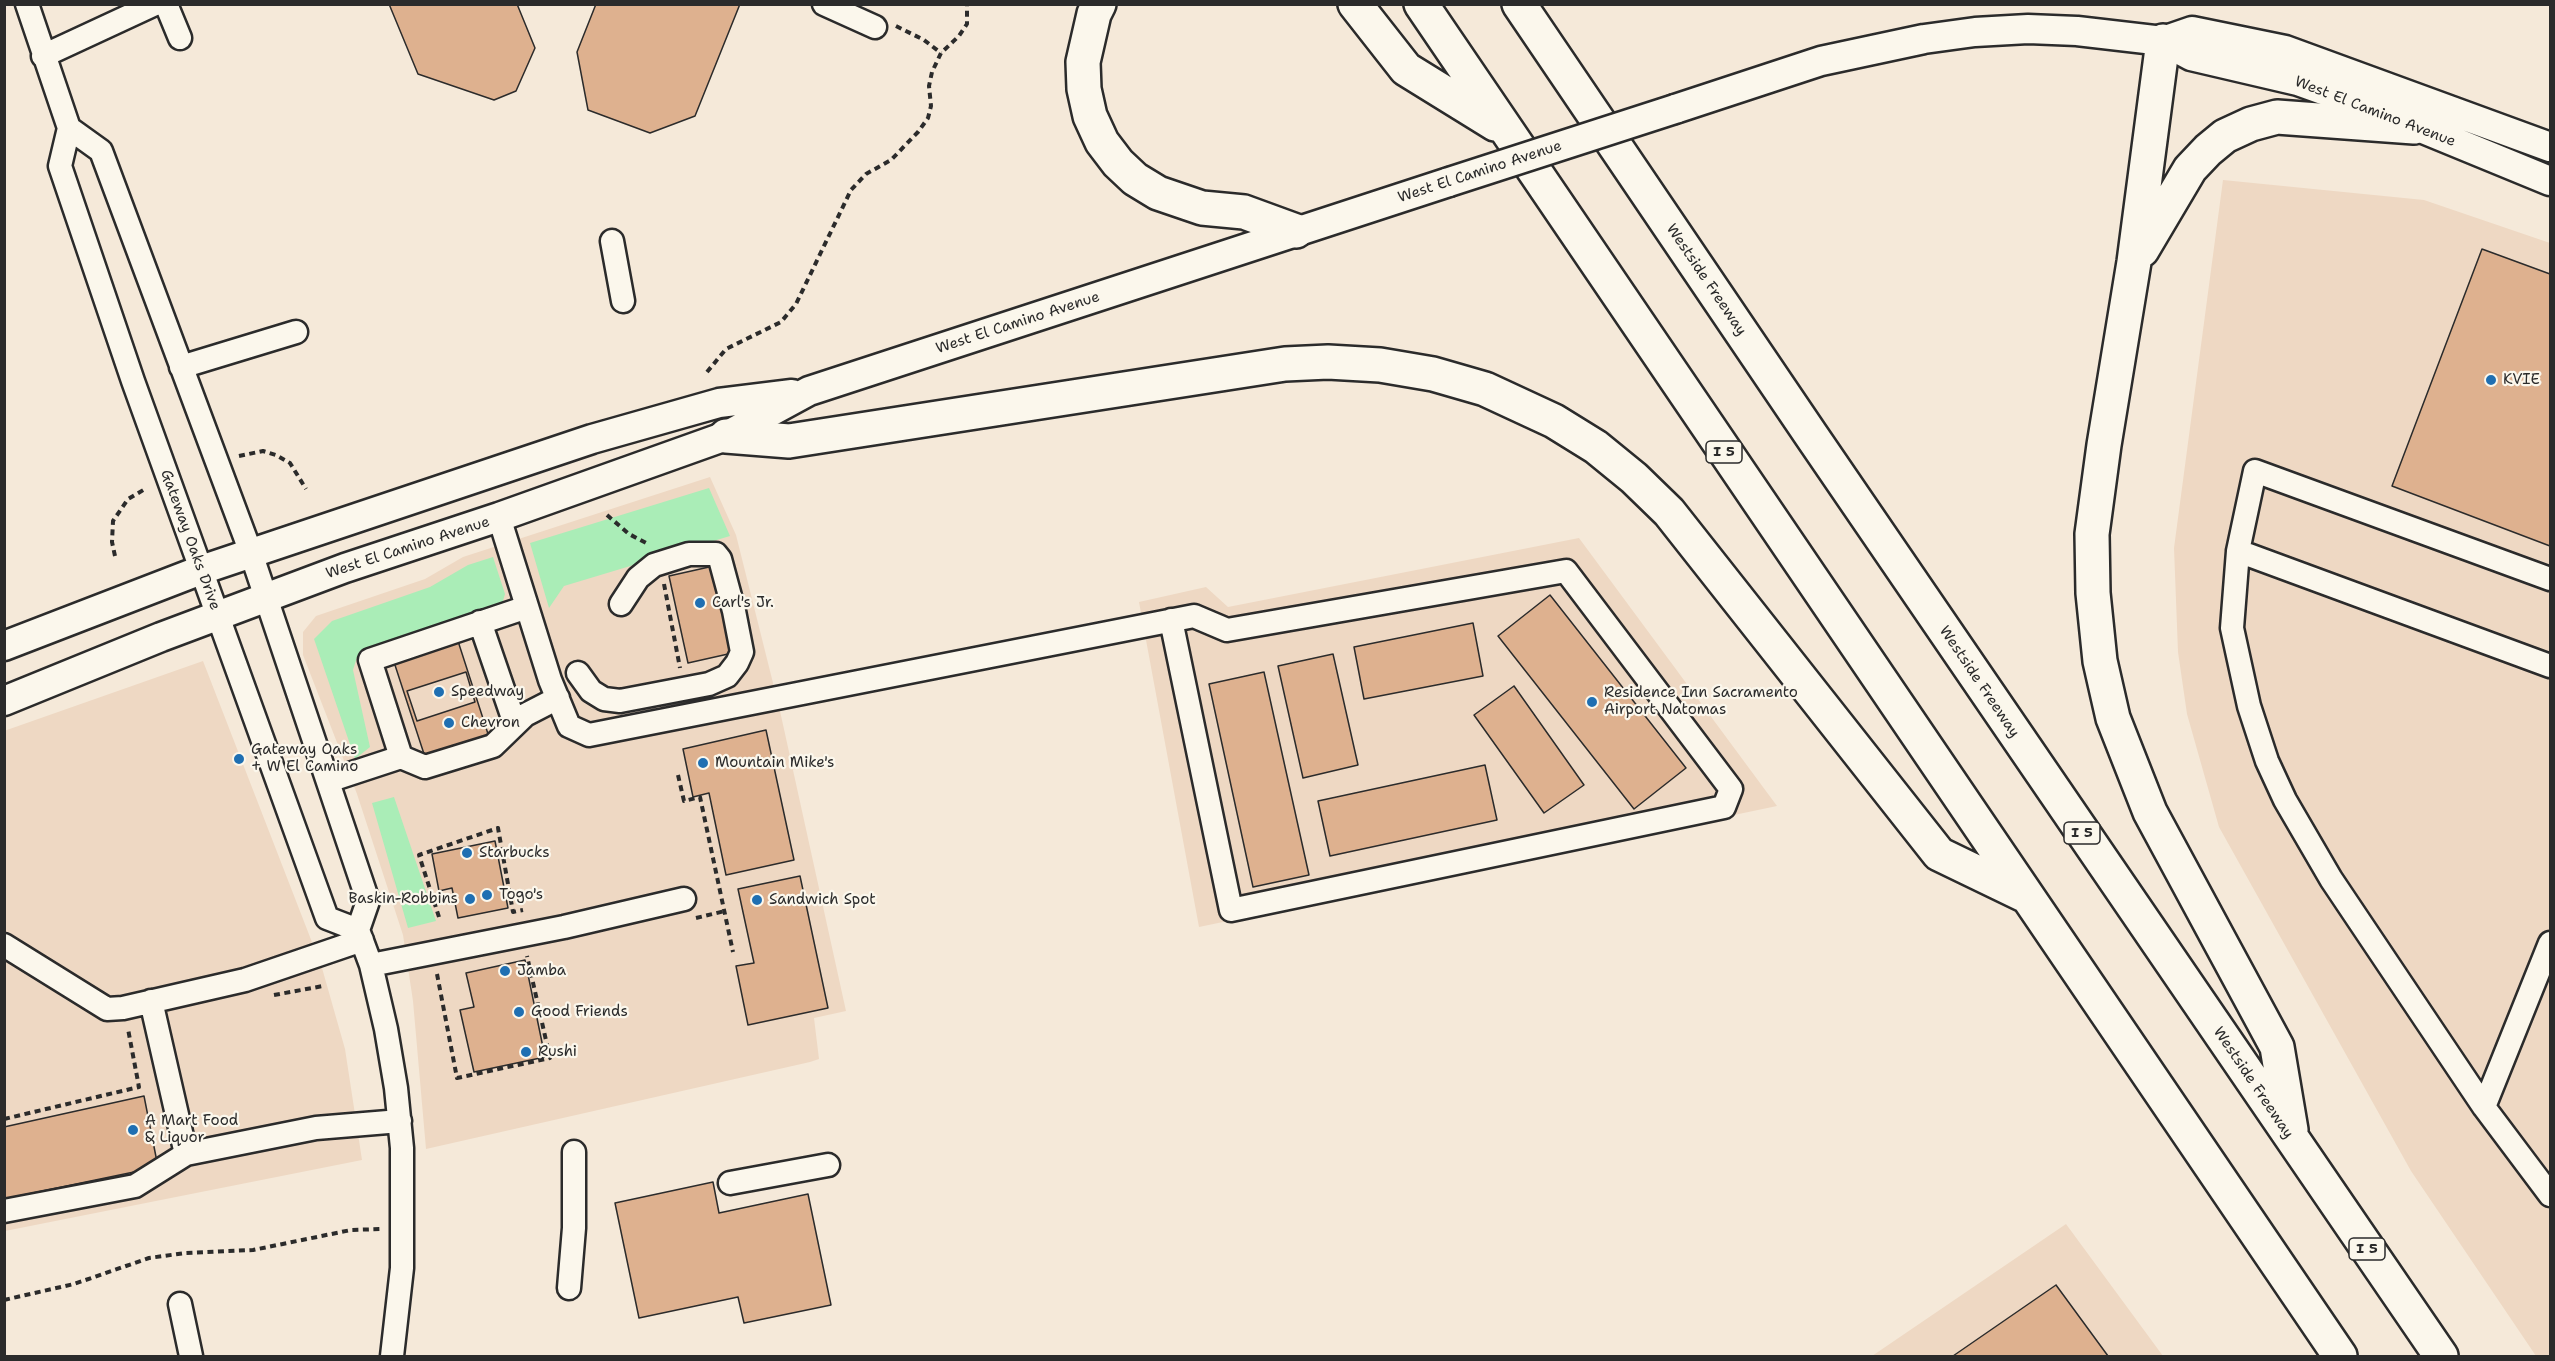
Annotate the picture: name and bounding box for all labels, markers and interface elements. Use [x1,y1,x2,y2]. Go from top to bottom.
street label: West El Camino Avenue [2292,73,2458,151]
street label: West El Camino Avenue [1396,137,1564,207]
street label: Westside Freeway [1662,221,1750,339]
street label: West El Camino Avenue [934,288,1102,358]
place label: KVIE [2503,371,2540,389]
marker: KVIE [2484,373,2498,387]
road number: I 5 [1706,441,1742,463]
street label: Gateway Oaks Drive [156,467,224,613]
street label: West El Camino Avenue [324,513,492,583]
place label: Carl's Jr. [712,594,774,612]
marker: Carl's Jr. [693,596,707,610]
street label: Westside Freeway [1935,623,2023,741]
place label: Speedway [451,683,524,701]
place label: Residence Inn Sacramento Airport Natomas [1604,684,1798,719]
marker: Speedway [432,685,446,699]
marker: Residence Inn Sacramento Airport Natomas [1585,695,1599,709]
place label: Chevron [461,714,520,732]
marker: Chevron [442,716,456,730]
place label: Gateway Oaks + W El Camino [251,741,358,776]
marker: Gateway Oaks + W El Camino [232,752,246,766]
place label: Mountain Mike's [715,754,834,772]
marker: Mountain Mike's [696,756,710,770]
road number: I 5 [2064,822,2100,844]
place label: Starbucks [479,844,550,862]
marker: Starbucks [460,846,474,860]
place label: Togo's [499,886,543,904]
marker: Togo's [480,888,494,902]
place label: Baskin-Robbins [349,890,458,908]
place label: Sandwich Spot [769,891,876,909]
marker: Baskin-Robbins [463,892,477,906]
marker: Sandwich Spot [750,893,764,907]
place label: Jamba [517,962,566,980]
marker: Jamba [498,964,512,978]
place label: Good Friends [531,1003,628,1021]
marker: Good Friends [512,1005,526,1019]
street label: Westside Freeway [2209,1024,2297,1142]
place label: Rushi [538,1043,577,1061]
marker: Rushi [519,1045,533,1059]
place label: A Mart Food & Liquor [145,1112,238,1147]
marker: A Mart Food & Liquor [126,1123,140,1137]
road number: I 5 [2349,1238,2385,1260]

